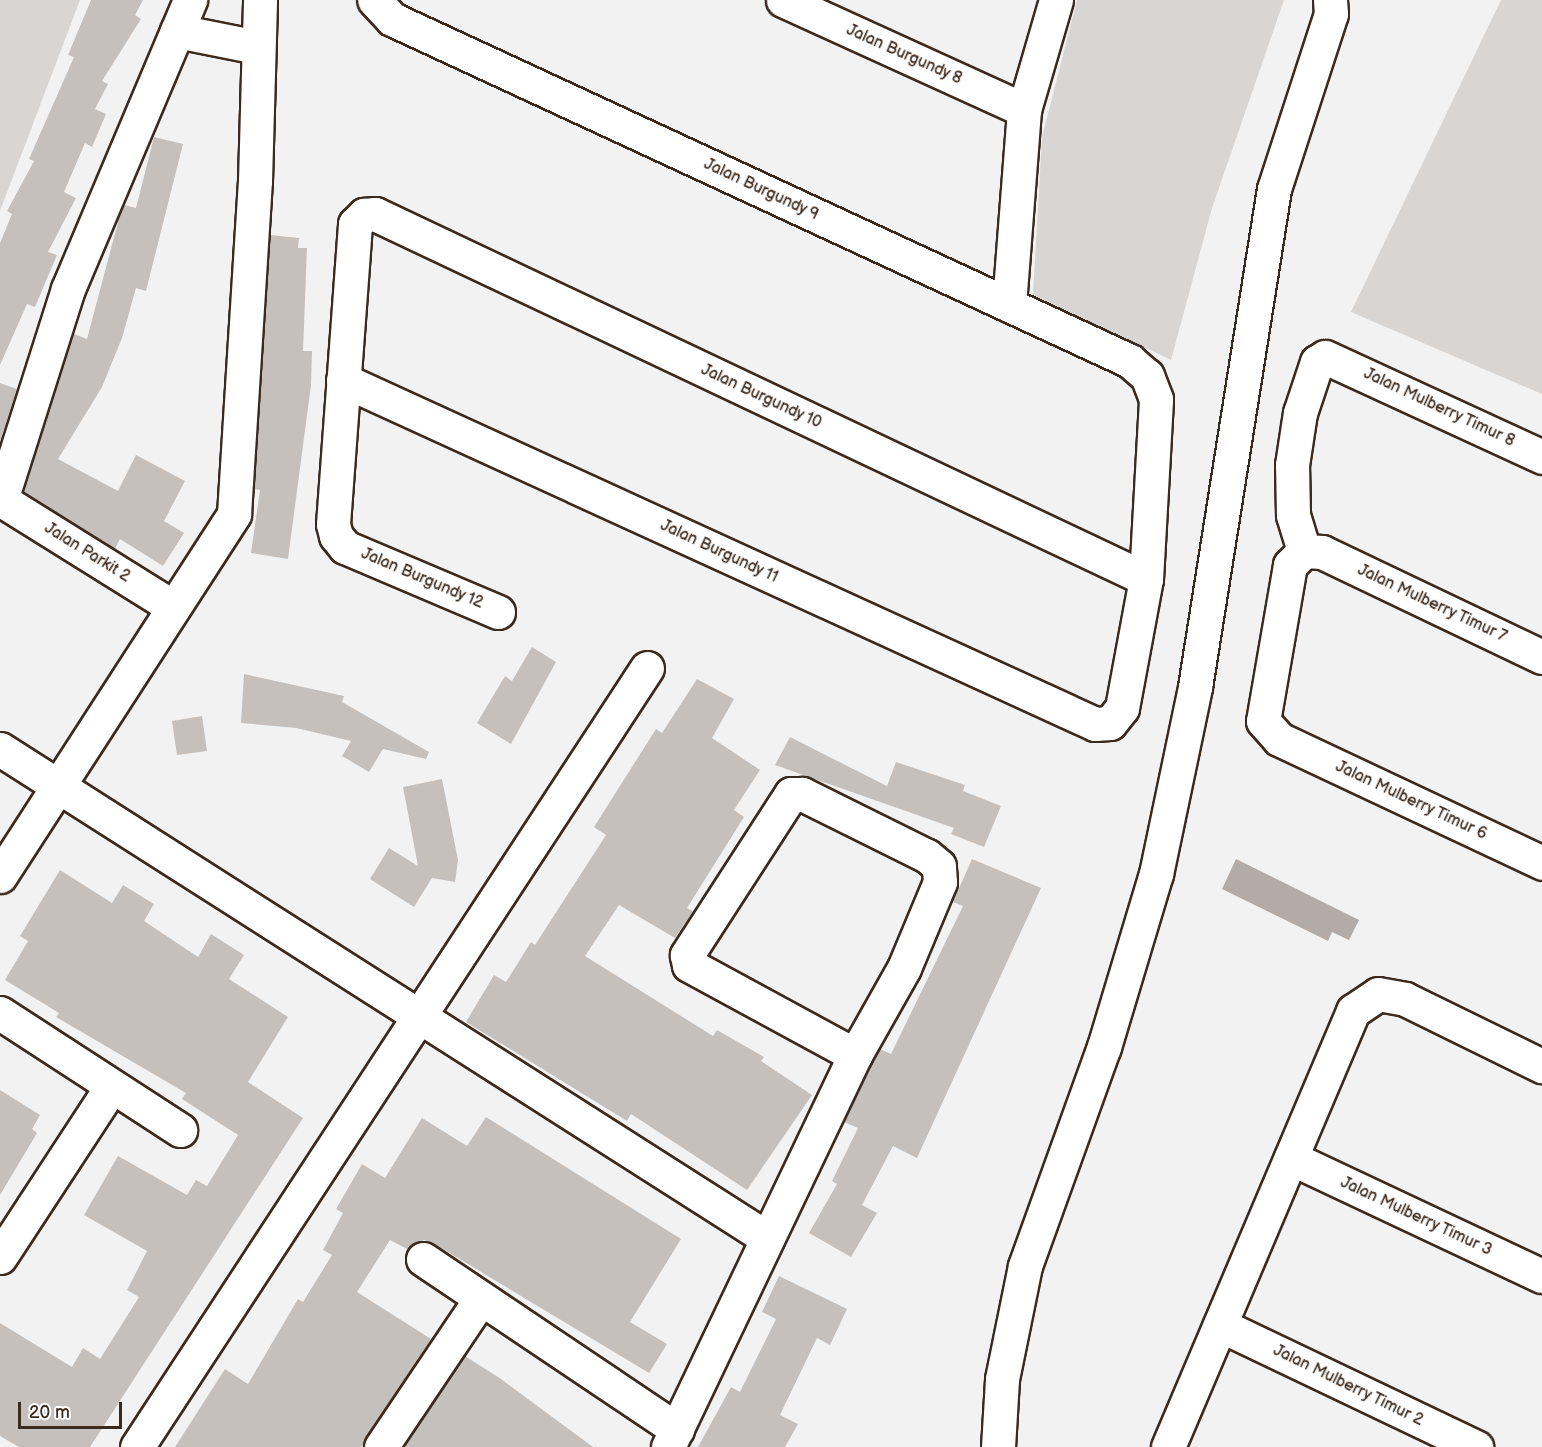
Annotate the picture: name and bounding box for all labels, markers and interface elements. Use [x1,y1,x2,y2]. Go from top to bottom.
street label: Jalan Burgundy 8 [843,21,965,89]
street label: Jalan Burgundy 9 [700,155,822,225]
street label: Jalan Burgundy 10 [697,360,825,434]
street label: Jalan Mulberry Timur 8 [1360,364,1518,452]
street label: Jalan Burgundy 11 [657,516,781,588]
street label: Jalan Parkit 2 [41,519,133,587]
street label: Jalan Burgundy 12 [358,544,486,614]
street label: Jalan Mulberry Timur 7 [1353,561,1511,647]
street label: Jalan Mulberry Timur 6 [1332,757,1490,845]
street label: Jalan Mulberry Timur 3 [1337,1173,1495,1261]
street label: Jalan Mulberry Timur 2 [1269,1341,1427,1431]
scale bar [21,1390,124,1428]
text: 20 m [29,1402,70,1423]

